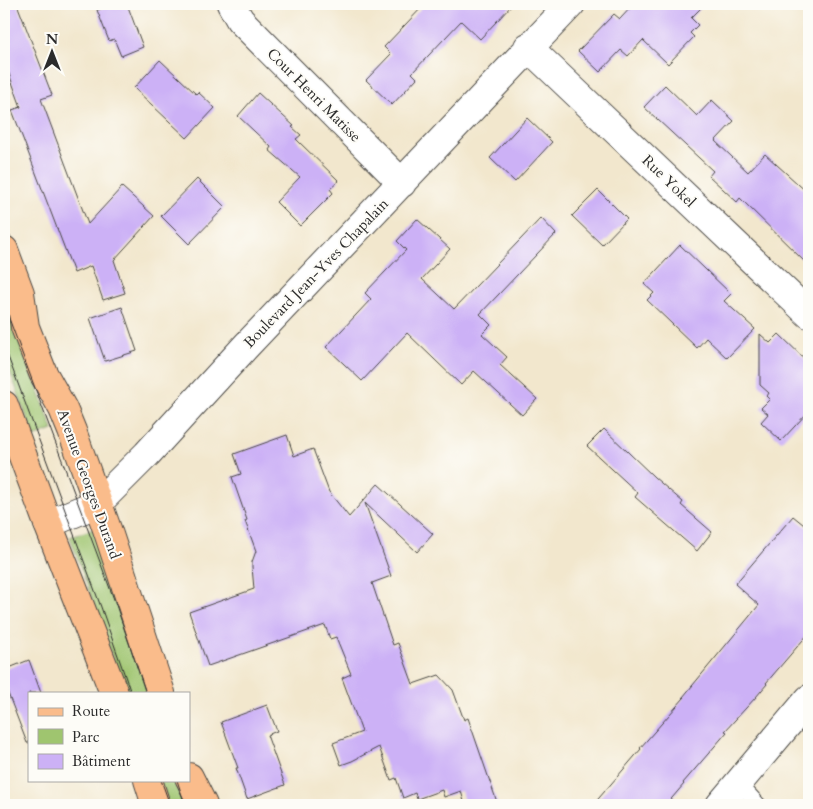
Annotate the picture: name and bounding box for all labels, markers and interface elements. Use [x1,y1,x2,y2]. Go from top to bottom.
north arrow [28,28,78,78]
text: N [46,30,58,49]
street label: Cour Henri Matisse [263,44,366,147]
street label: Rue Yokel [638,150,700,212]
street label: Boulevard Jean-Yves Chapalain [239,194,393,352]
street label: Avenue Georges Durand [53,406,125,562]
legend [28,692,190,782]
text: Route [72,701,110,721]
text: Parc [72,727,100,747]
text: Bâtiment [72,751,131,771]

